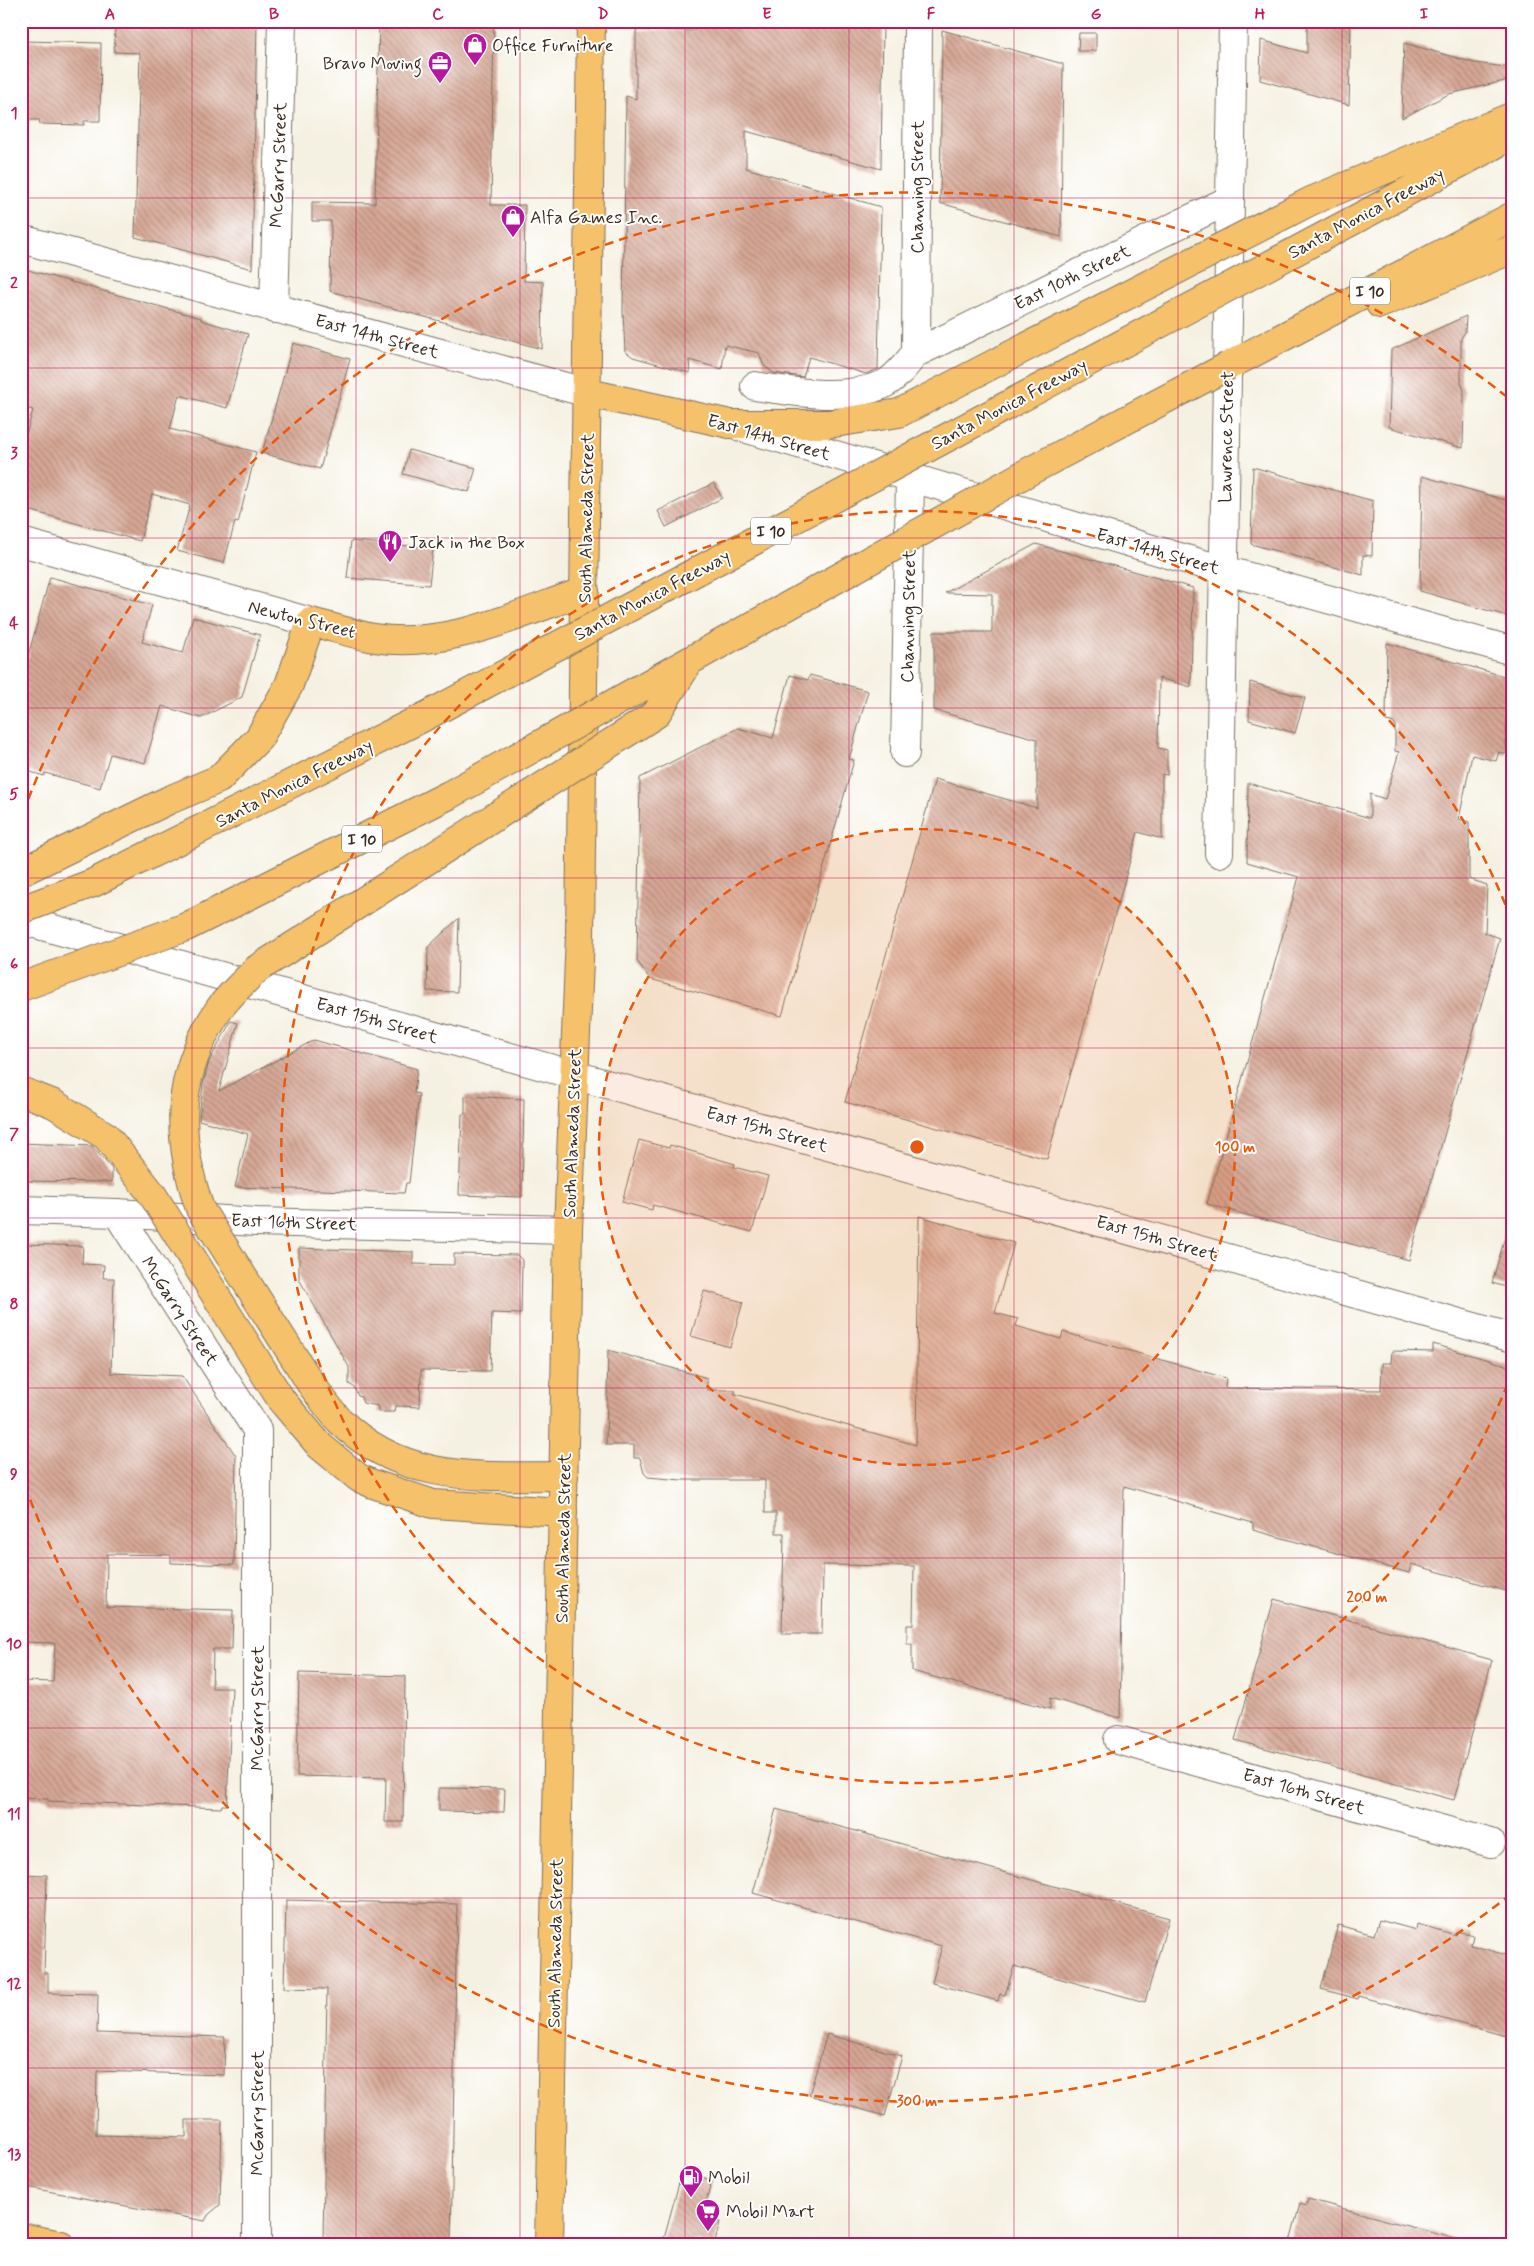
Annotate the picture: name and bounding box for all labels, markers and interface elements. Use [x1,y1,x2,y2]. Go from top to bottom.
text: A [105,4,115,25]
text: B [269,4,279,25]
text: C [432,4,444,25]
text: D [597,4,609,25]
text: E [762,4,772,25]
text: F [927,4,936,25]
text: G [1091,4,1102,25]
text: H [1255,4,1266,25]
text: I [1420,4,1429,25]
shop icon: Office Furniture [462,32,488,66]
place label: Office Furniture [492,34,614,58]
office icon: Bravo Moving [427,50,453,84]
place label: Bravo Moving [323,52,422,78]
street label: McGarry Street [265,101,293,228]
text: 1 [10,103,18,124]
street label: Channing Street [906,120,931,254]
street label: Santa Monica Freeway [1284,163,1449,265]
shop icon: Alfa Games Inc. [500,204,526,238]
place label: Alfa Games Inc. [530,206,662,230]
street label: East 10th Street [1010,239,1135,316]
text: 2 [10,273,18,294]
road number: I 10 [1350,278,1390,304]
street label: East 14th Street [312,309,442,365]
street label: Santa Monica Freeway [927,354,1092,456]
street label: Lawrence Street [1214,371,1240,503]
street label: East 14th Street [704,409,834,467]
street label: South Alameda Street [574,433,600,603]
text: 3 [10,443,18,464]
road number: I 10 [751,518,791,544]
street label: East 14th Street [1093,523,1223,581]
restaurant icon: Jack in the Box [377,529,403,563]
place label: Jack in the Box [408,531,525,555]
street label: Santa Monica Freeway [570,545,735,647]
street label: Channing Street [896,549,923,683]
street label: Newton Street [246,595,358,645]
text: 4 [9,613,19,634]
street label: Santa Monica Freeway [212,734,377,834]
text: 5 [9,784,19,805]
road number: I 10 [342,826,382,852]
text: 6 [10,954,18,975]
street label: East 15th Street [313,992,441,1050]
street label: South Alameda Street [558,1047,588,1218]
street label: East 15th Street [703,1101,831,1159]
text: 7 [9,1124,19,1145]
centre of rings [908,1138,926,1156]
text: 100 m [1215,1138,1255,1158]
street label: East 16th Street [230,1209,358,1237]
street label: East 15th Street [1093,1210,1221,1268]
street label: McGarry Street [135,1252,224,1371]
text: 8 [9,1294,19,1315]
street label: South Alameda Street [551,1453,577,1623]
text: 9 [10,1464,18,1485]
text: 200 m [1347,1588,1388,1608]
text: 10 [6,1634,22,1655]
street label: McGarry Street [246,1645,270,1771]
street label: East 16th Street [1240,1763,1368,1821]
text: 11 [7,1804,21,1825]
street label: South Alameda Street [543,1858,569,2028]
text: 12 [6,1974,22,1995]
street label: McGarry Street [246,2050,270,2176]
text: 300 m [897,2092,937,2112]
text: 13 [7,2144,21,2165]
fuel station icon: Mobil [678,2164,704,2198]
place label: Mobil [708,2166,750,2190]
supermarket icon: Mobil Mart [695,2198,721,2232]
place label: Mobil Mart [726,2200,815,2224]

